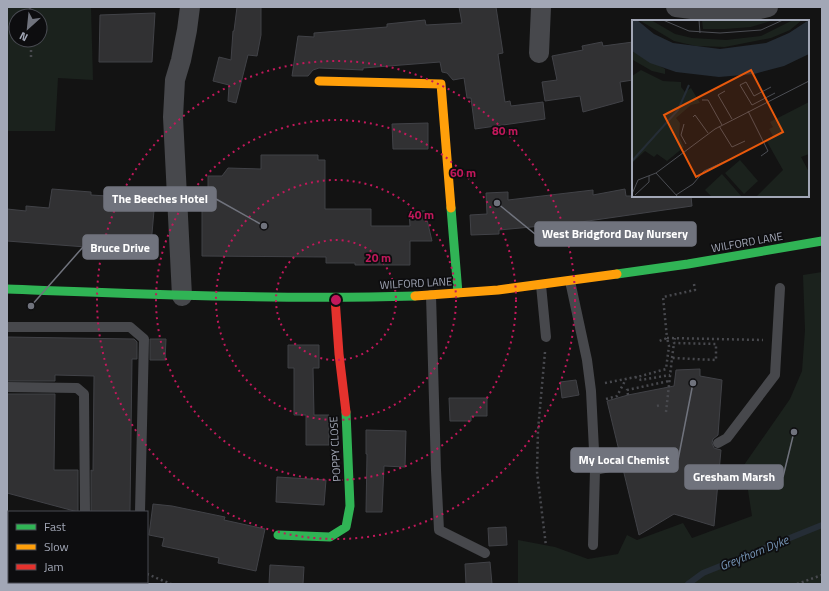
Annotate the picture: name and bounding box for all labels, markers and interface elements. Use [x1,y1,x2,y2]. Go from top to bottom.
north arrow [8,8,48,48]
inset map [632,20,809,197]
text: N [16,28,30,46]
text: 80 m [492,121,518,140]
text: 60 m [450,163,476,182]
callout: The Beeches Hotel [104,187,216,211]
text: The Beeches Hotel [112,189,208,208]
text: 40 m [408,205,434,224]
callout: West Bridgford Day Nursery [535,222,696,246]
text: West Bridgford Day Nursery [542,224,688,243]
street label: WILFORD LANE [710,228,784,256]
callout: Bruce Drive [83,235,158,259]
text: Bruce Drive [90,238,150,257]
text: 20 m [365,248,391,267]
street label: WILFORD LANE [379,273,453,293]
centre of rings [329,293,343,307]
street label: POPPY CLOSE [325,416,345,482]
callout: My Local Chemist [571,448,678,472]
text: My Local Chemist [579,450,670,469]
callout: Gresham Marsh [685,465,783,489]
text: Gresham Marsh [693,467,775,486]
legend [8,511,148,583]
text: Fast [44,517,67,536]
water label: Greythorn Dyke [716,530,793,575]
text: Slow [44,537,69,556]
text: Jam [44,557,64,576]

